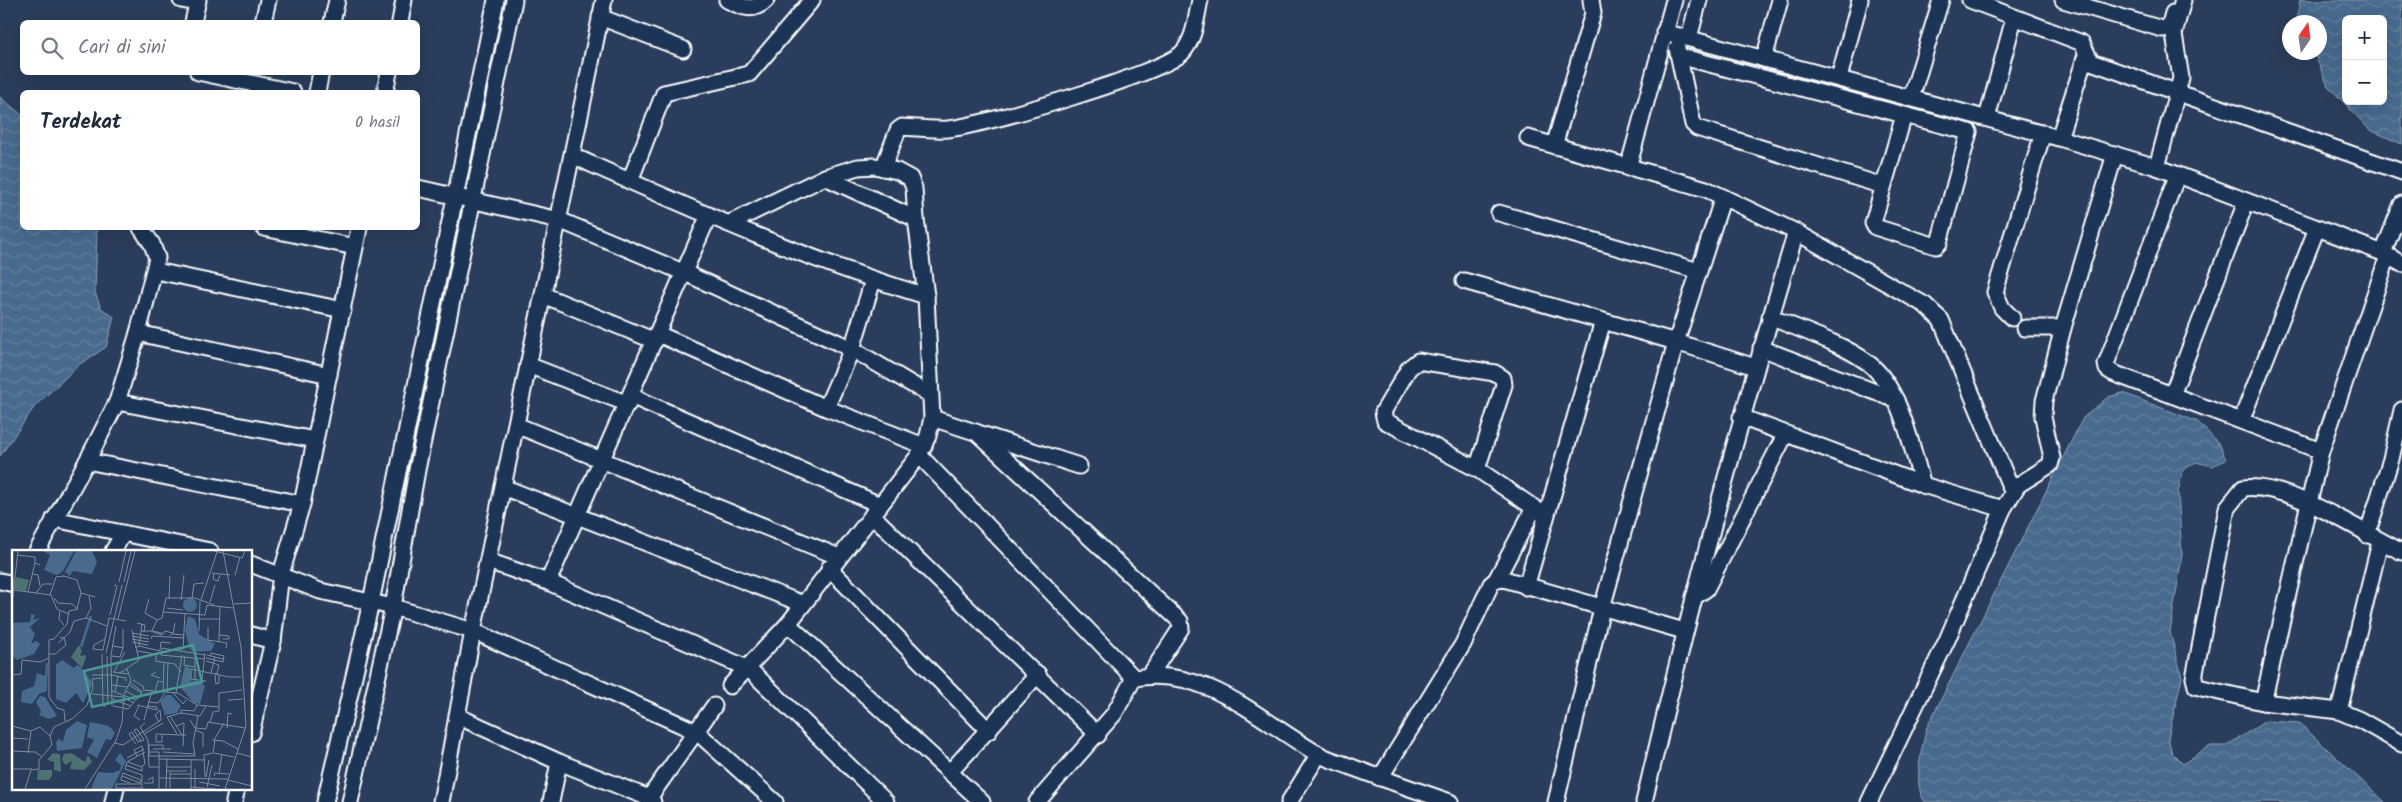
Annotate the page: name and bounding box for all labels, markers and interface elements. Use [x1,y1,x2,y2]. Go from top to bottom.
north arrow [2282,15,2327,60]
map controls [2342,15,2387,105]
button: + [2342,15,2387,60]
search box [20,20,420,75]
text: Cari di sini [78,33,166,63]
icon: search [38,34,66,62]
button: − [2342,60,2387,105]
text: Terdekat [40,106,121,139]
text: 0 hasil [355,110,400,135]
inset map [12,550,252,790]

